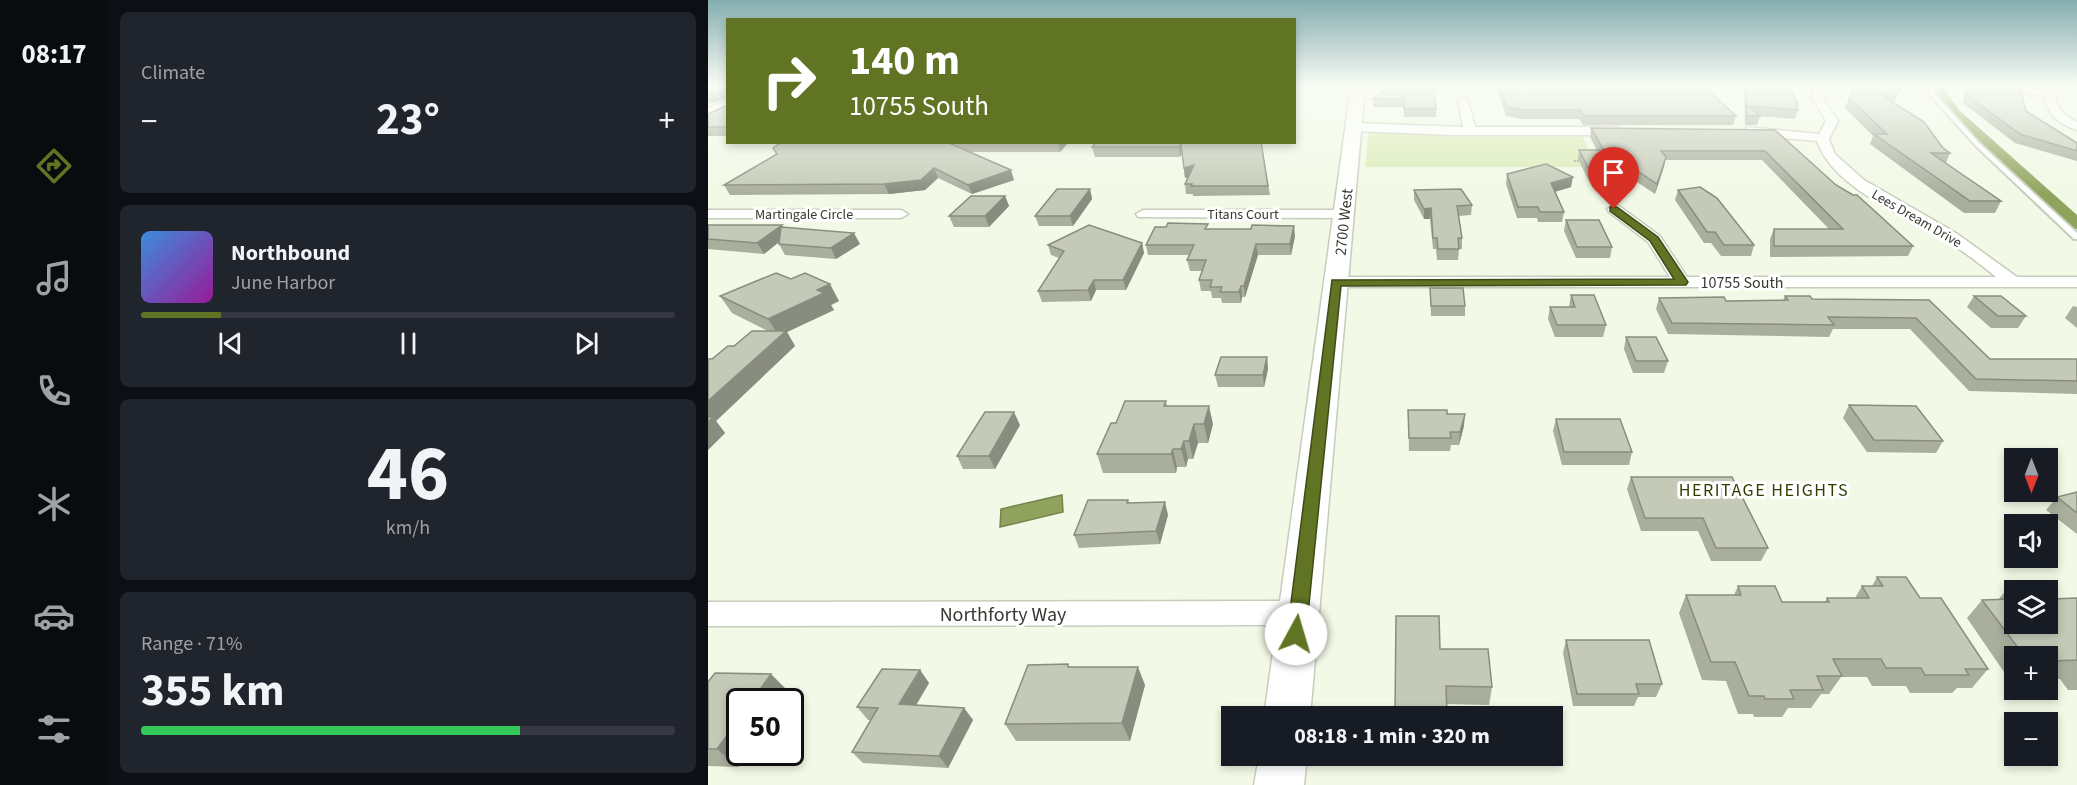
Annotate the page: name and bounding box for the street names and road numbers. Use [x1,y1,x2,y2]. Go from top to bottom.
street label: Lees Dream Drive [1868,185,1965,253]
street label: 2700 West [1330,187,1359,257]
street label: Martingale Circle [755,205,853,225]
street label: Titans Court [1207,205,1279,225]
street label: 10755 South [1701,272,1784,294]
street label: Northforty Way [940,601,1067,629]

